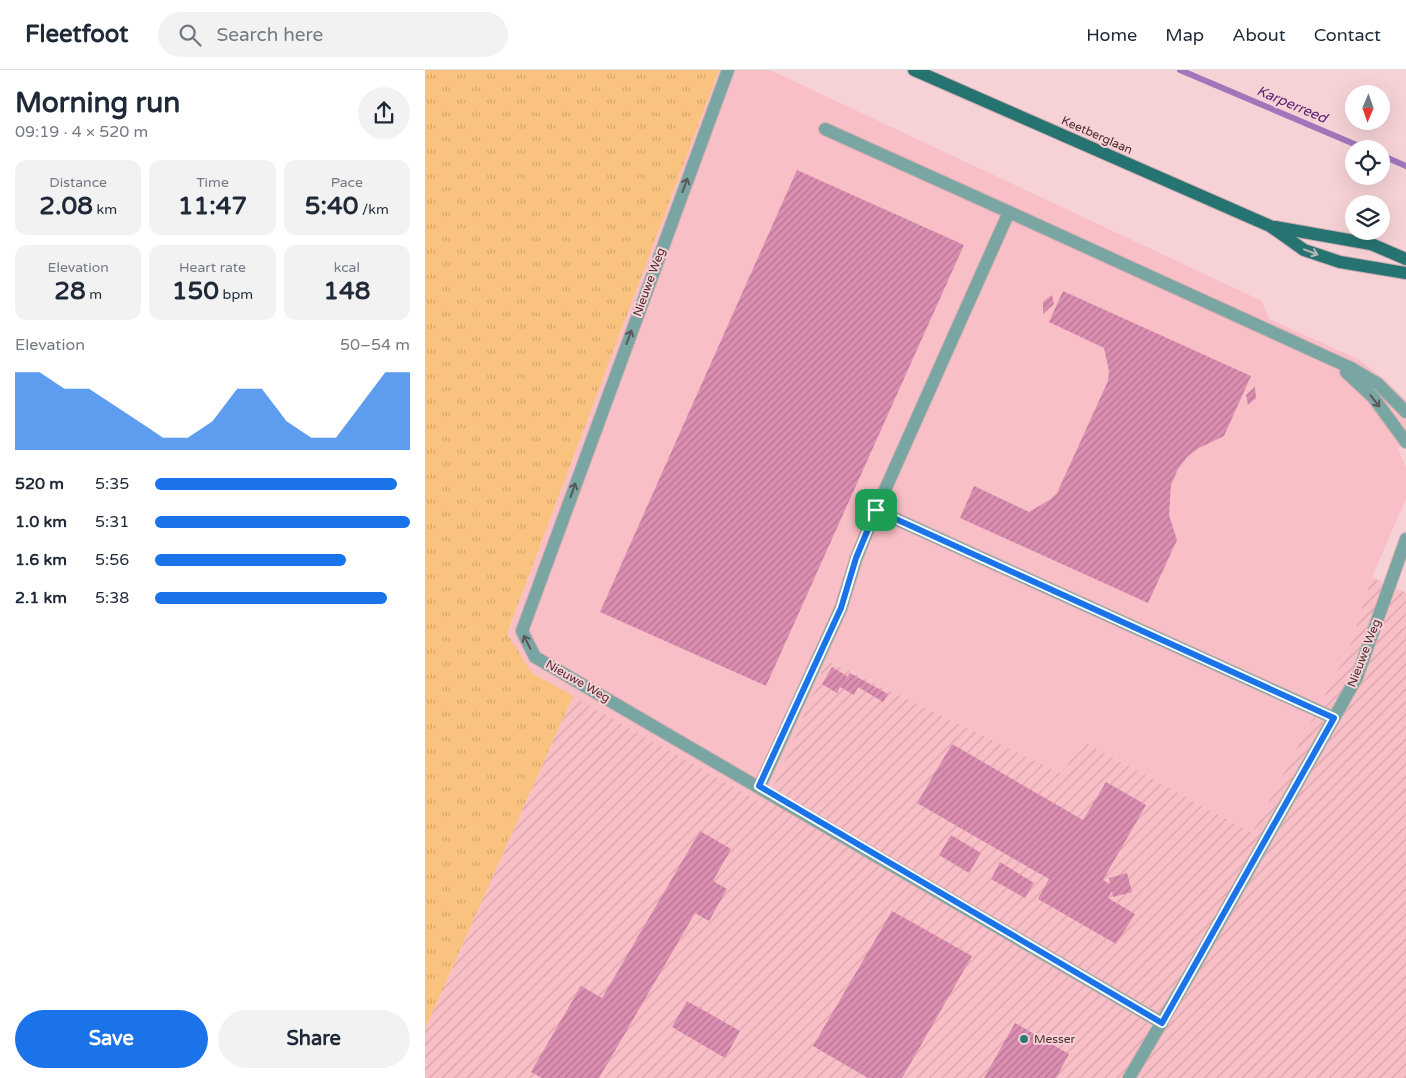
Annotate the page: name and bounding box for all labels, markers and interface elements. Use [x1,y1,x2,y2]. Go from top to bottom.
search box [158,12,508,57]
text: Fleetfoot [25,20,128,49]
icon: search [176,21,204,49]
text: Search here [216,24,323,46]
text: Home [1086,24,1137,46]
text: Map [1165,24,1204,46]
text: About [1232,24,1286,46]
text: Contact [1314,24,1381,46]
water label: Karperreed [1254,82,1331,128]
north arrow [1345,85,1390,130]
map controls [1345,85,1390,240]
text: Morning run [15,86,180,120]
button: share [358,87,410,139]
street label: Keetberglaan [1059,113,1135,157]
text: 09:19 · 4 × 520 m [15,122,148,142]
button: locate [1345,140,1390,185]
text: Distance [49,174,107,191]
text: Time [196,174,229,191]
text: Pace [331,174,363,191]
one-way arrow [681,177,690,193]
text: 2.08 [39,191,93,221]
text: 11:47 [178,191,247,221]
text: 5:40 [305,191,358,221]
button: layers [1345,195,1390,240]
text: km [93,201,117,218]
text: /km [358,201,389,218]
street label: Nieuwe Weg [630,246,668,318]
one-way arrow [1303,248,1318,257]
text: Elevation [48,259,109,276]
text: Heart rate [179,259,246,276]
text: kcal [334,259,360,276]
text: 28 [54,276,86,306]
text: 150 [172,276,219,306]
text: 148 [323,276,370,306]
text: m [86,286,102,303]
text: bpm [219,286,253,303]
one-way arrow [625,330,634,345]
text: Elevation [15,335,85,355]
text: 50–54 m [340,335,410,355]
one-way arrow [1370,394,1381,407]
text: 520 m [15,474,64,494]
text: 5:35 [95,474,129,494]
one-way arrow [569,483,578,498]
pin [855,489,897,531]
icon: arrive [862,496,890,524]
text: 1.0 km [15,512,67,532]
text: 5:31 [95,512,129,532]
text: 1.6 km [15,550,67,570]
text: 5:56 [95,550,129,570]
text: 2.1 km [15,588,67,608]
text: 5:38 [95,588,129,608]
street label: Nieuwe Weg [1345,617,1383,689]
one-way arrow [522,635,531,650]
street label: Nieuwe Weg [543,657,613,705]
button: Save [15,1010,208,1068]
button: Share [218,1010,410,1068]
place label: Messer [1034,1032,1076,1046]
marker: Messer [1018,1033,1030,1045]

